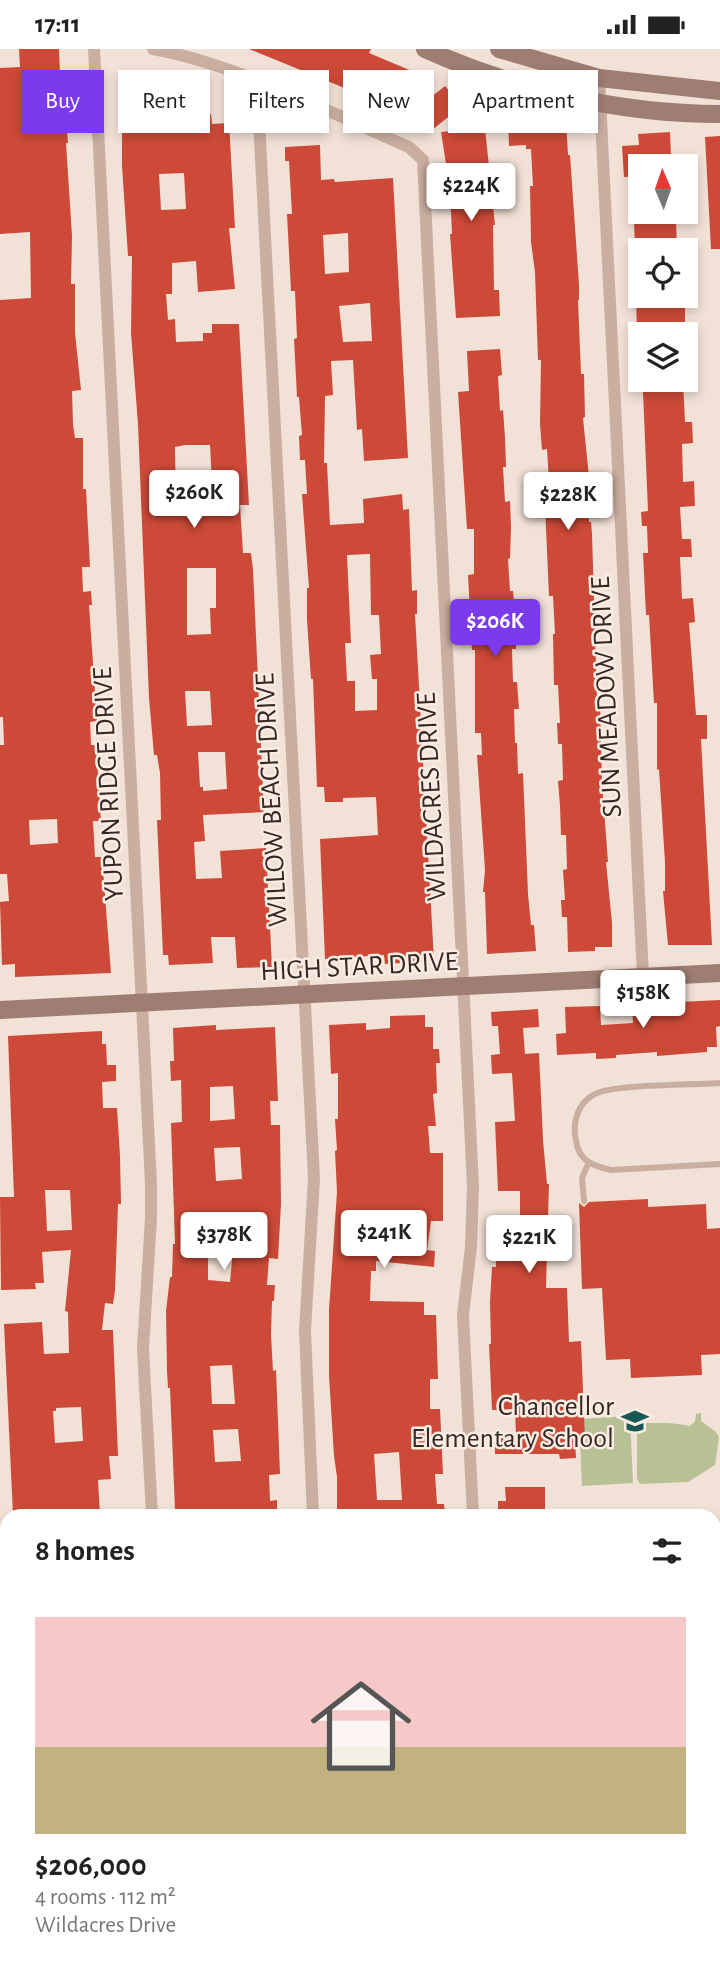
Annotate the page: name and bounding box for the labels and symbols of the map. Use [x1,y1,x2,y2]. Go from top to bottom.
north arrow [628,154,698,224]
pin: $224K [422,163,520,223]
pin: $260K [145,470,243,530]
pin: $228K [519,473,617,532]
street label: SUN MEADOW DRIVE [587,576,627,818]
pin: $206K [446,599,544,659]
street label: YUPON RIDGE DRIVE [89,666,129,902]
street label: WILLOW BEACH DRIVE [251,672,293,928]
street label: WILDACRES DRIVE [413,692,451,902]
street label: HIGH STAR DRIVE [260,948,459,986]
pin: $158K [594,971,692,1030]
pin: $241K [335,1211,433,1270]
pin: $378K [175,1213,273,1272]
pin: $221K [480,1215,578,1275]
place label: Chancellor Elementary School [411,1393,614,1453]
school or university icon: Chancellor Elementary School [620,1406,650,1436]

